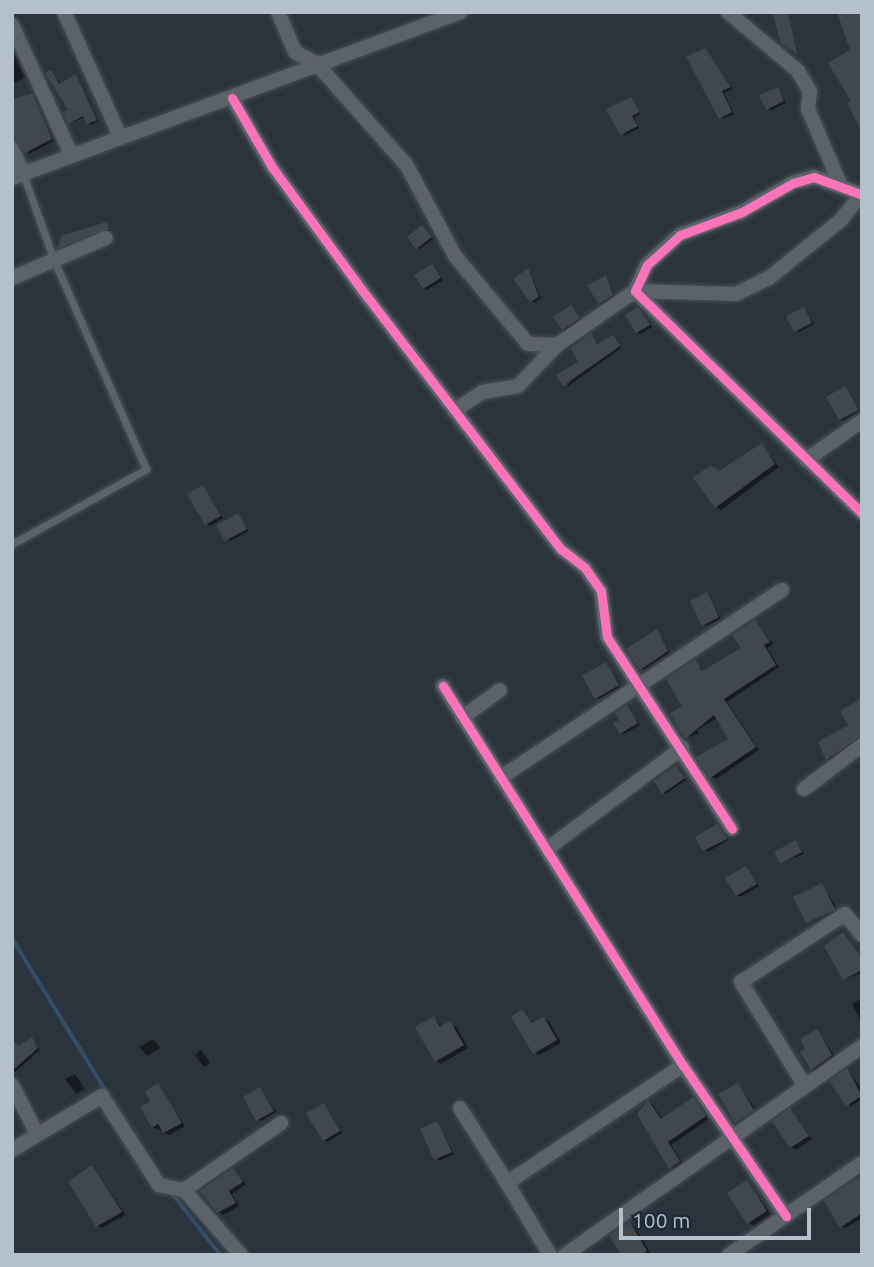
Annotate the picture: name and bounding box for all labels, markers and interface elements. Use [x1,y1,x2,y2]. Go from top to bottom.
scale bar [622,1194,814,1238]
text: 100 m [632,1208,690,1232]

